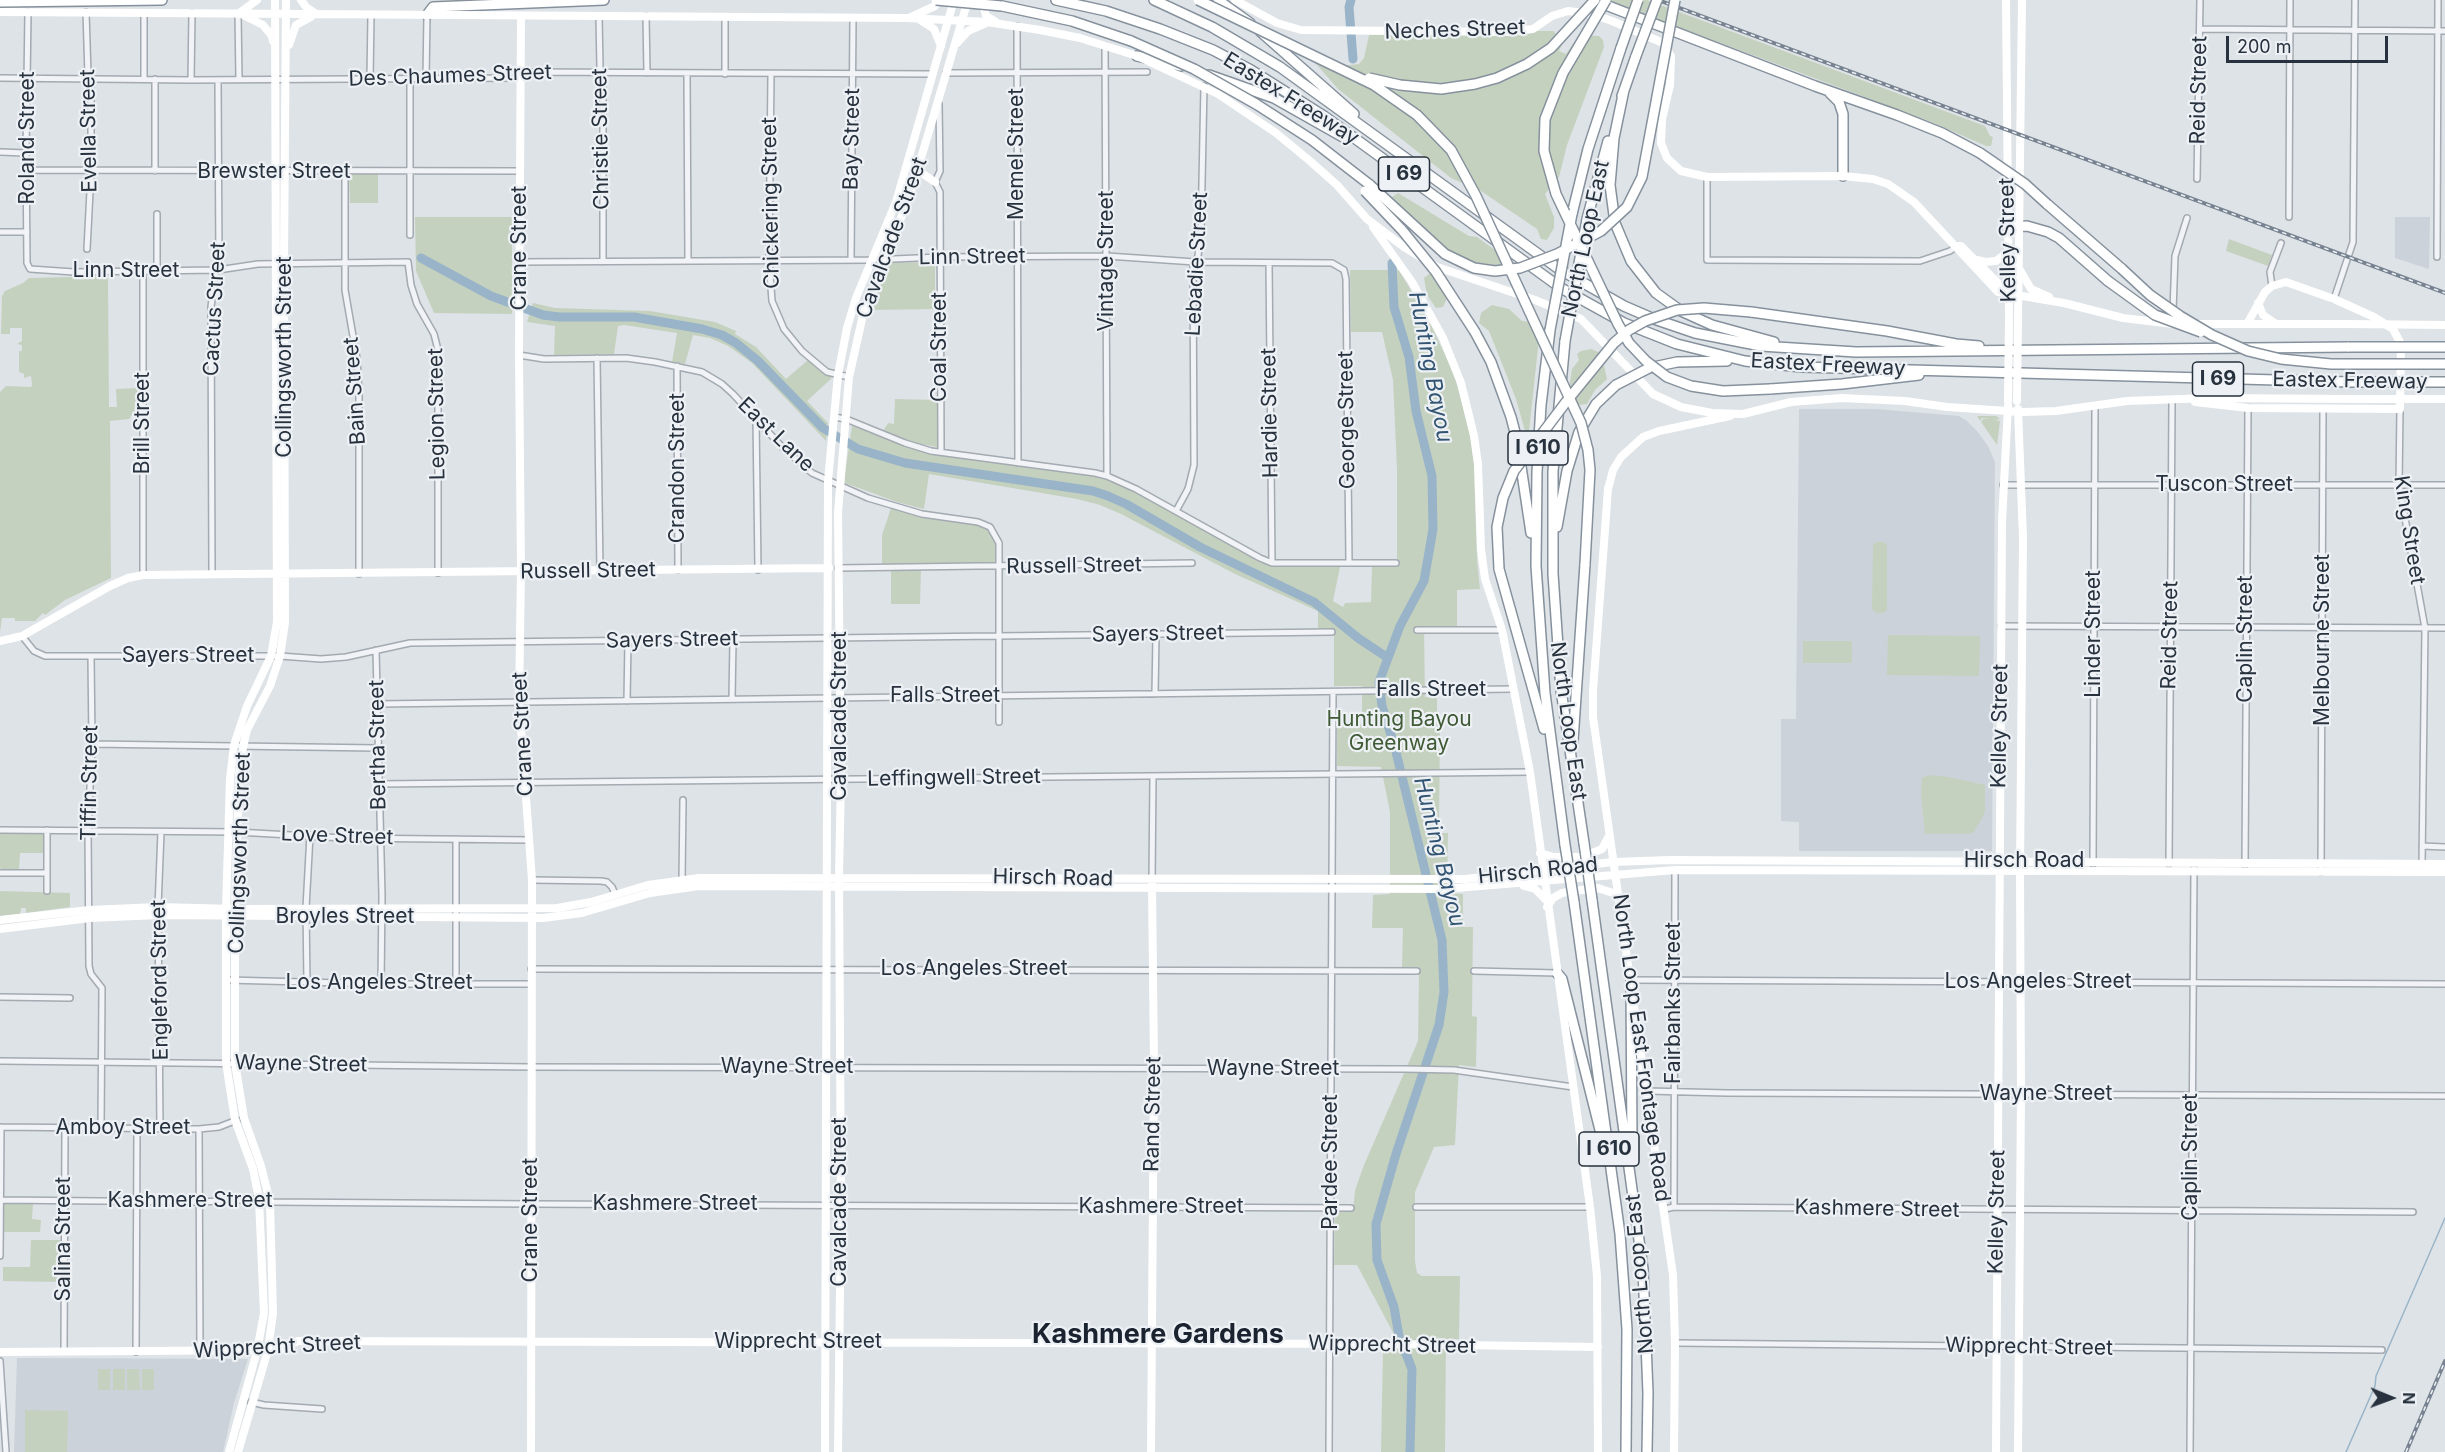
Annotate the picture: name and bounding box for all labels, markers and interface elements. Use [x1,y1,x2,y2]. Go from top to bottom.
street label: Neches Street [1384,15,1526,45]
scale bar [2229,24,2391,62]
street label: Reid Street [2185,36,2213,144]
text: 200 m [2237,36,2292,57]
street label: Eastex Freeway [1219,47,1363,151]
street label: Des Chaumes Street [348,60,552,92]
street label: Christie Street [587,68,615,210]
street label: Evella Street [75,69,103,193]
street label: Roland Street [15,71,41,205]
street label: Bay Street [839,88,865,190]
street label: Memel Street [1004,88,1030,220]
street label: Chickering Street [757,117,785,289]
street label: Cavalcade Street [851,154,933,322]
road number: I 69 [1378,157,1430,191]
street label: North Loop East [1557,158,1615,320]
street label: Brewster Street [197,159,351,185]
street label: Kelley Street [1994,178,2022,302]
street label: Crane Street [507,186,533,310]
street label: Vintage Street [1094,190,1120,332]
street label: Lebadie Street [1181,191,1213,337]
street label: Cactus Street [199,241,231,377]
street label: Linn Street [918,243,1026,271]
street label: Collingsworth Street [272,256,298,458]
street label: Linn Street [73,258,179,284]
water label: Hunting Bayou [1402,289,1458,445]
street label: Coal Street [927,292,953,402]
street label: Bain Street [339,336,371,446]
street label: Legion Street [423,348,451,480]
street label: Hardie Street [1256,348,1284,478]
street label: Eastex Freeway [1750,348,1906,382]
street label: George Street [1333,351,1361,489]
road number: I 69 [2192,362,2244,396]
street label: Eastex Freeway [2272,367,2428,395]
street label: Brill Street [130,372,156,474]
street label: East Lane [733,392,819,478]
street label: Crandon Street [665,393,691,543]
road number: I 610 [1508,431,1568,465]
street label: Tuscon Street [2155,472,2293,498]
street label: King Street [2388,474,2430,586]
street label: Russell Street [1006,552,1142,580]
street label: Melbourne Street [2310,554,2336,726]
street label: Russell Street [520,557,656,585]
street label: Linder Street [2081,570,2107,698]
street label: Caplin Street [2233,575,2259,703]
street label: Reid Street [2156,581,2184,689]
street label: Sayers Street [1091,620,1225,648]
street label: Sayers Street [605,626,739,654]
street label: Cavalcade Street [827,631,853,801]
street label: North Loop East [1544,640,1592,802]
street label: Sayers Street [122,643,254,669]
street label: Kelley Street [1986,664,2014,788]
street label: Crane Street [507,671,539,797]
street label: Falls Street [1376,677,1486,703]
street label: Bertha Street [364,680,392,810]
street label: Falls Street [890,683,1000,709]
park label: Hunting Bayou Greenway [1326,707,1472,757]
street label: Tiffin Street [76,725,104,841]
street label: Collingsworth Street [224,752,256,954]
street label: Leffingwell Street [867,764,1041,792]
water label: Hunting Bayou [1408,774,1470,930]
street label: Love Street [280,821,394,851]
street label: Hirsch Road [1964,848,2084,874]
street label: Hirsch Road [1477,852,1599,890]
street label: Hirsch Road [992,864,1114,892]
street label: North Loop East Frontage Road [1607,892,1675,1204]
street label: Engleford Street [146,900,174,1060]
street label: Broyles Street [276,904,414,930]
street label: Fairbanks Street [1661,922,1687,1084]
street label: Los Angeles Street [880,956,1068,982]
street label: Los Angeles Street [1944,969,2132,995]
street label: Los Angeles Street [285,970,473,996]
street label: Wayne Street [234,1050,368,1078]
street label: Wayne Street [721,1054,853,1080]
street label: Rand Street [1139,1056,1167,1172]
street label: Wayne Street [1207,1056,1339,1082]
street label: Wayne Street [1980,1081,2112,1107]
street label: Caplin Street [2178,1093,2204,1221]
street label: Pardee Street [1318,1094,1344,1230]
street label: Amboy Street [56,1115,190,1141]
street label: Cavalcade Street [827,1117,853,1287]
road number: I 610 [1579,1132,1639,1166]
street label: Kelley Street [1983,1150,2011,1274]
street label: Crane Street [518,1158,544,1282]
street label: Salina Street [51,1177,77,1301]
street label: Kashmere Street [107,1188,273,1214]
street label: Kashmere Street [592,1191,758,1217]
street label: North Loop East [1620,1193,1660,1355]
street label: Kashmere Street [1078,1194,1244,1220]
street label: Kashmere Street [1794,1195,1960,1223]
district label: Kashmere Gardens [1032,1319,1284,1351]
street label: Wipprecht Street [714,1329,882,1355]
street label: Wipprecht Street [193,1330,361,1364]
street label: Wipprecht Street [1308,1331,1476,1359]
street label: Wipprecht Street [1945,1333,2113,1361]
north arrow [2361,1368,2421,1428]
text: N [2399,1392,2419,1405]

